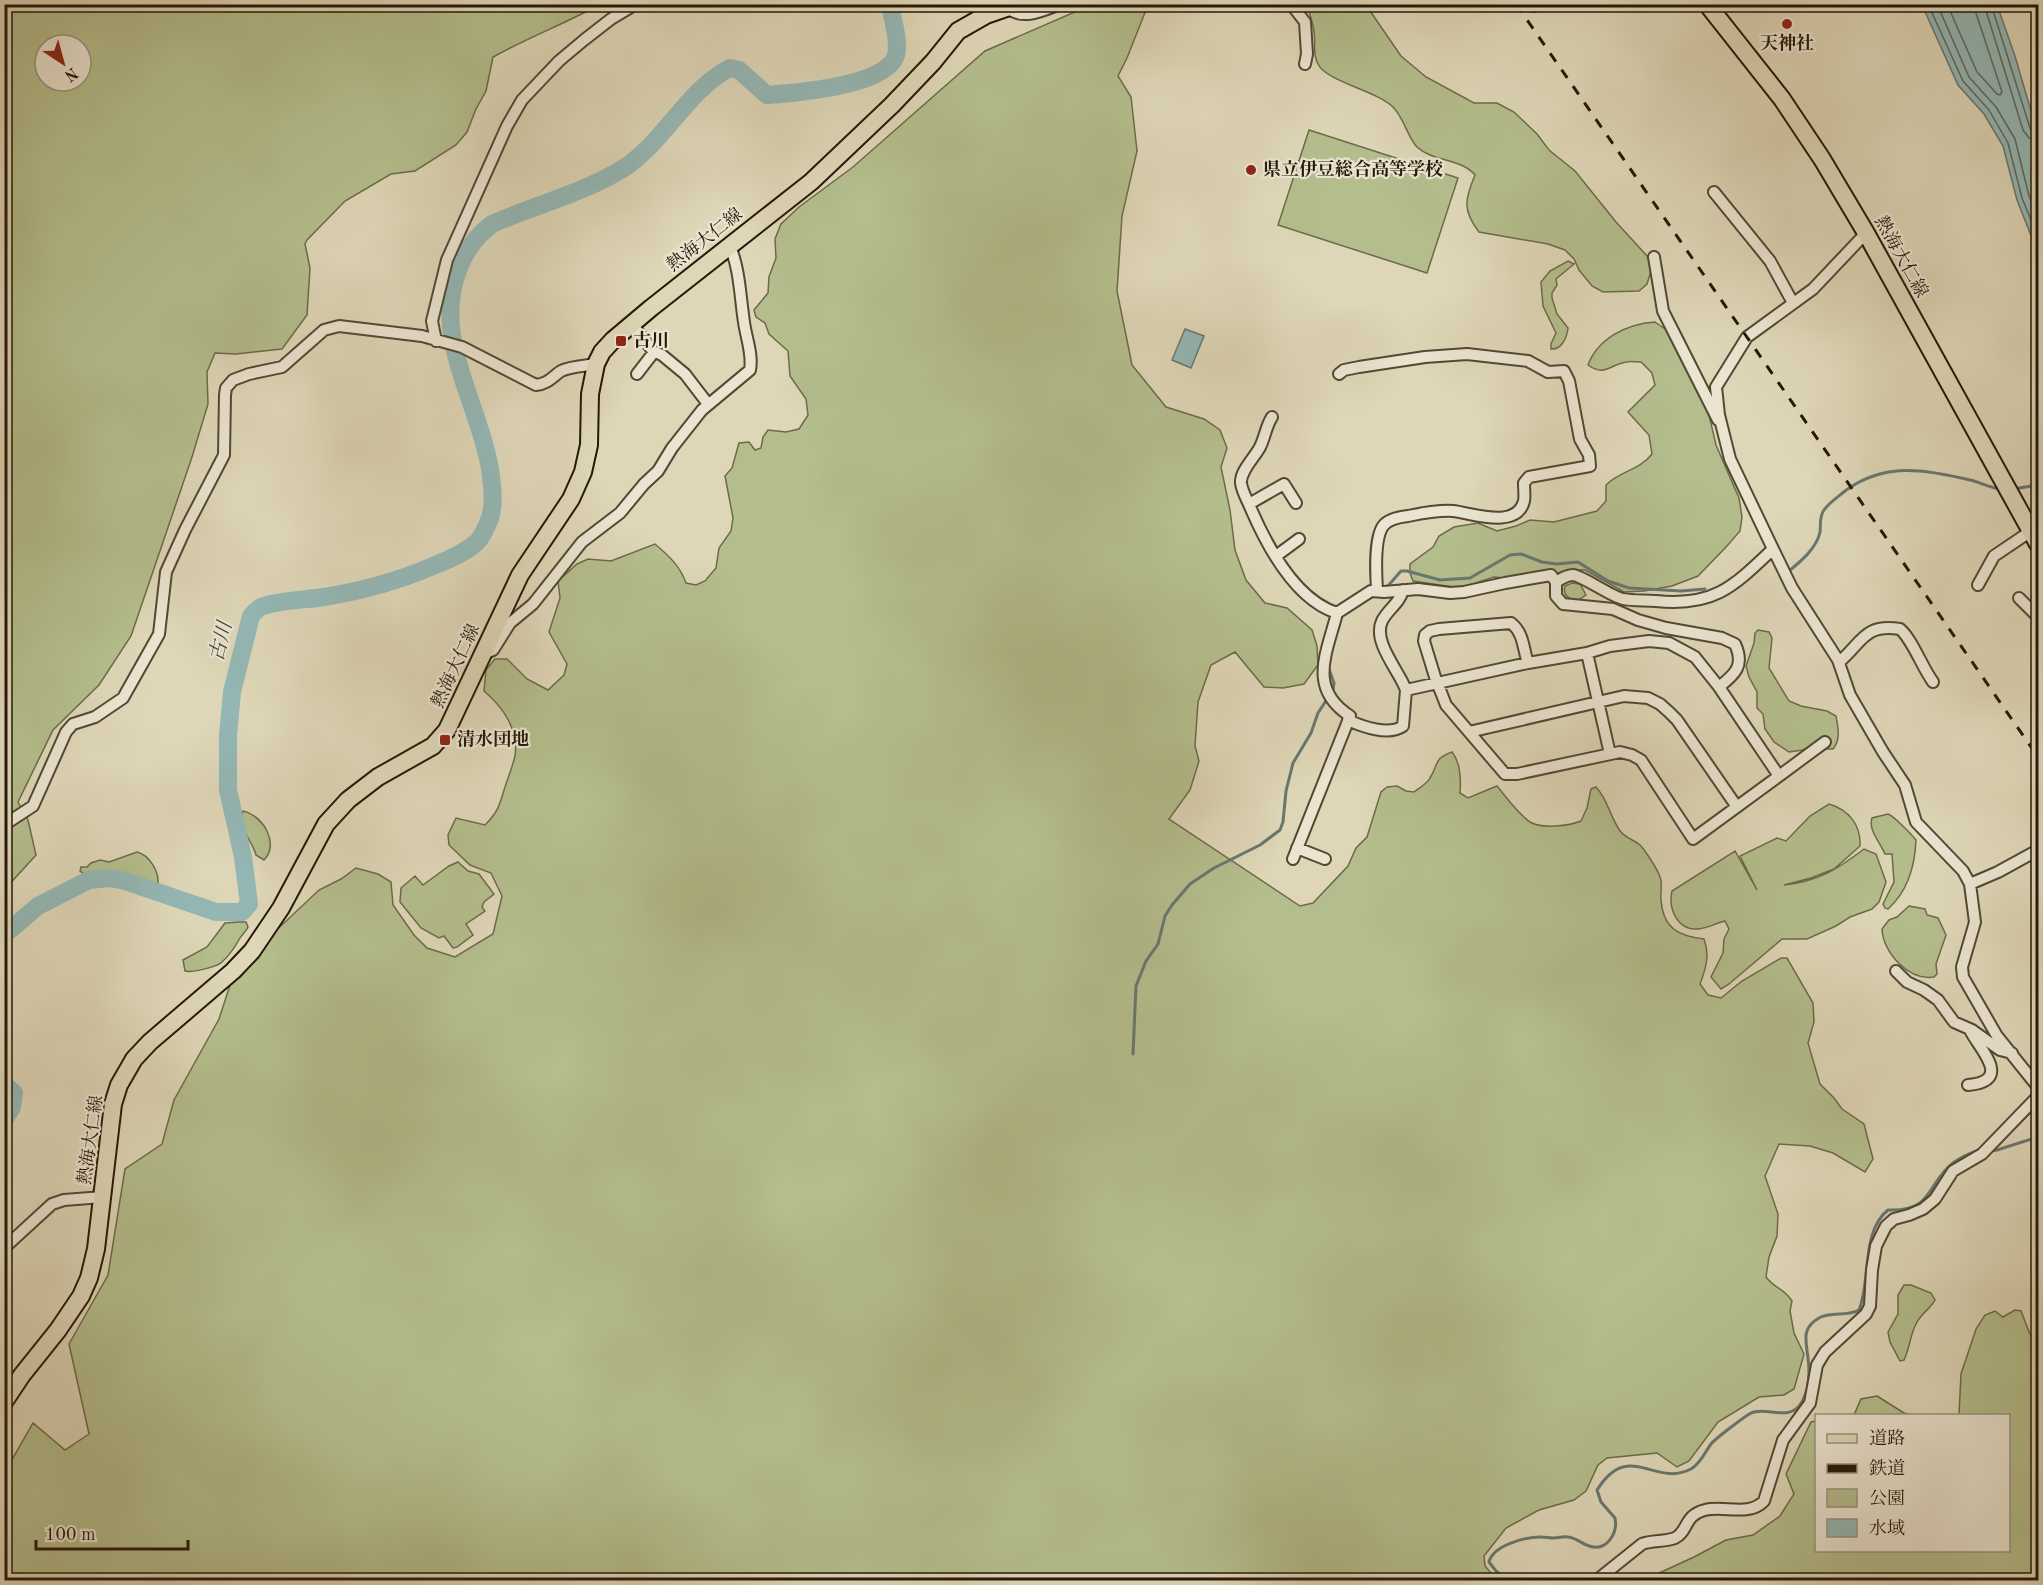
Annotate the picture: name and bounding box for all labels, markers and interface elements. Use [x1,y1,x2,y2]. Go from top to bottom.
marker: 天神社 [1780,17,1794,31]
north arrow [33,33,93,93]
place label: 天神社 [1760,33,1814,53]
text: N [60,63,80,84]
place label: 県立伊豆総合高等学校 [1263,159,1443,179]
marker: 県立伊豆総合高等学校 [1244,163,1258,177]
street label: 熱海大仁線 [663,204,746,275]
street label: 熱海大仁線 [1871,212,1932,301]
place label: 古川 [633,330,669,350]
marker: 古川 [614,334,628,348]
water label: 古川 [206,618,237,664]
street label: 熱海大仁線 [427,621,483,711]
place label: 清水団地 [457,729,529,749]
marker: 清水団地 [438,733,452,747]
street label: 熱海大仁線 [74,1094,106,1186]
legend [1815,1414,2010,1552]
text: 道路 [1869,1428,1905,1448]
text: 鉄道 [1869,1458,1905,1478]
text: 公園 [1869,1489,1905,1508]
scale bar [36,1513,188,1551]
text: 水域 [1869,1518,1905,1538]
text: 100 m [45,1526,96,1544]

